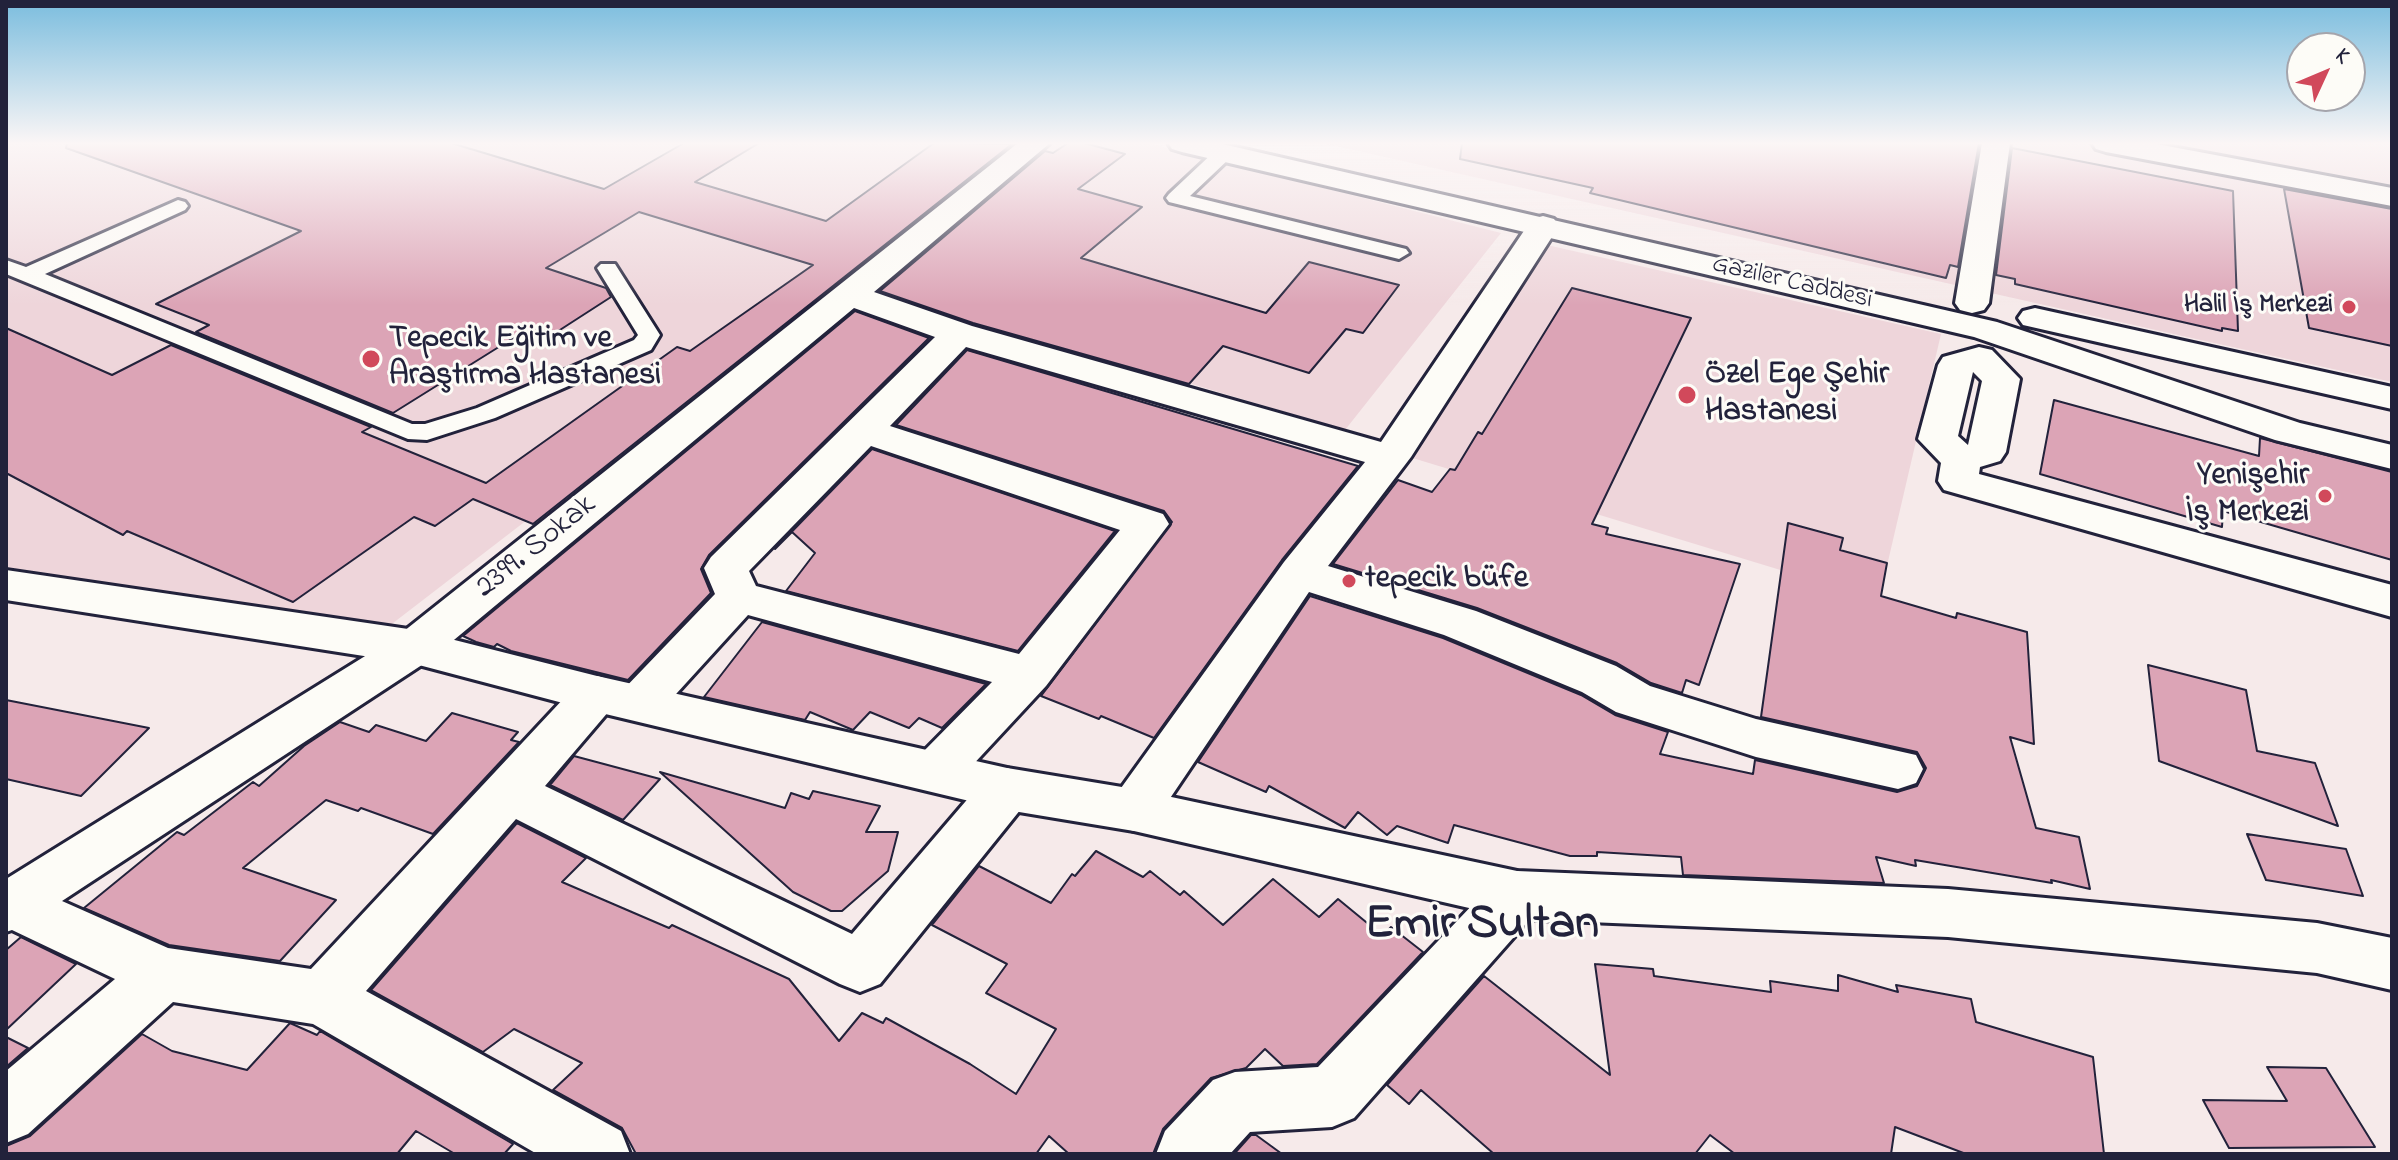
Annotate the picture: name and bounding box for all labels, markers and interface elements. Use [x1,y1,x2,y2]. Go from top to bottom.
north arrow [2286,32,2366,112]
text: K [2327,42,2357,72]
street label: Gaziler Caddesi [1709,250,1875,318]
place label: Halil İş Merkezi [2184,291,2333,323]
marker: Halil İş Merkezi [2340,298,2358,316]
place label: Tepecik Eğitim ve Araştırma Hastanesi [389,322,661,397]
marker: Tepecik Eğitim ve Araştırma Hastanesi [360,348,382,370]
place label: Özel Ege Şehir Hastanesi [1705,358,1889,433]
marker: Özel Ege Şehir Hastanesi [1676,384,1698,406]
place label: Yenişehir İş Merkezi [2186,459,2309,534]
marker: Yenişehir İş Merkezi [2316,487,2334,505]
street label: 2399. Sokak [469,488,605,608]
place label: tepecik büfe [1365,562,1528,600]
marker: tepecik büfe [1340,572,1358,590]
district label: Emir Sultan [1365,899,1599,957]

